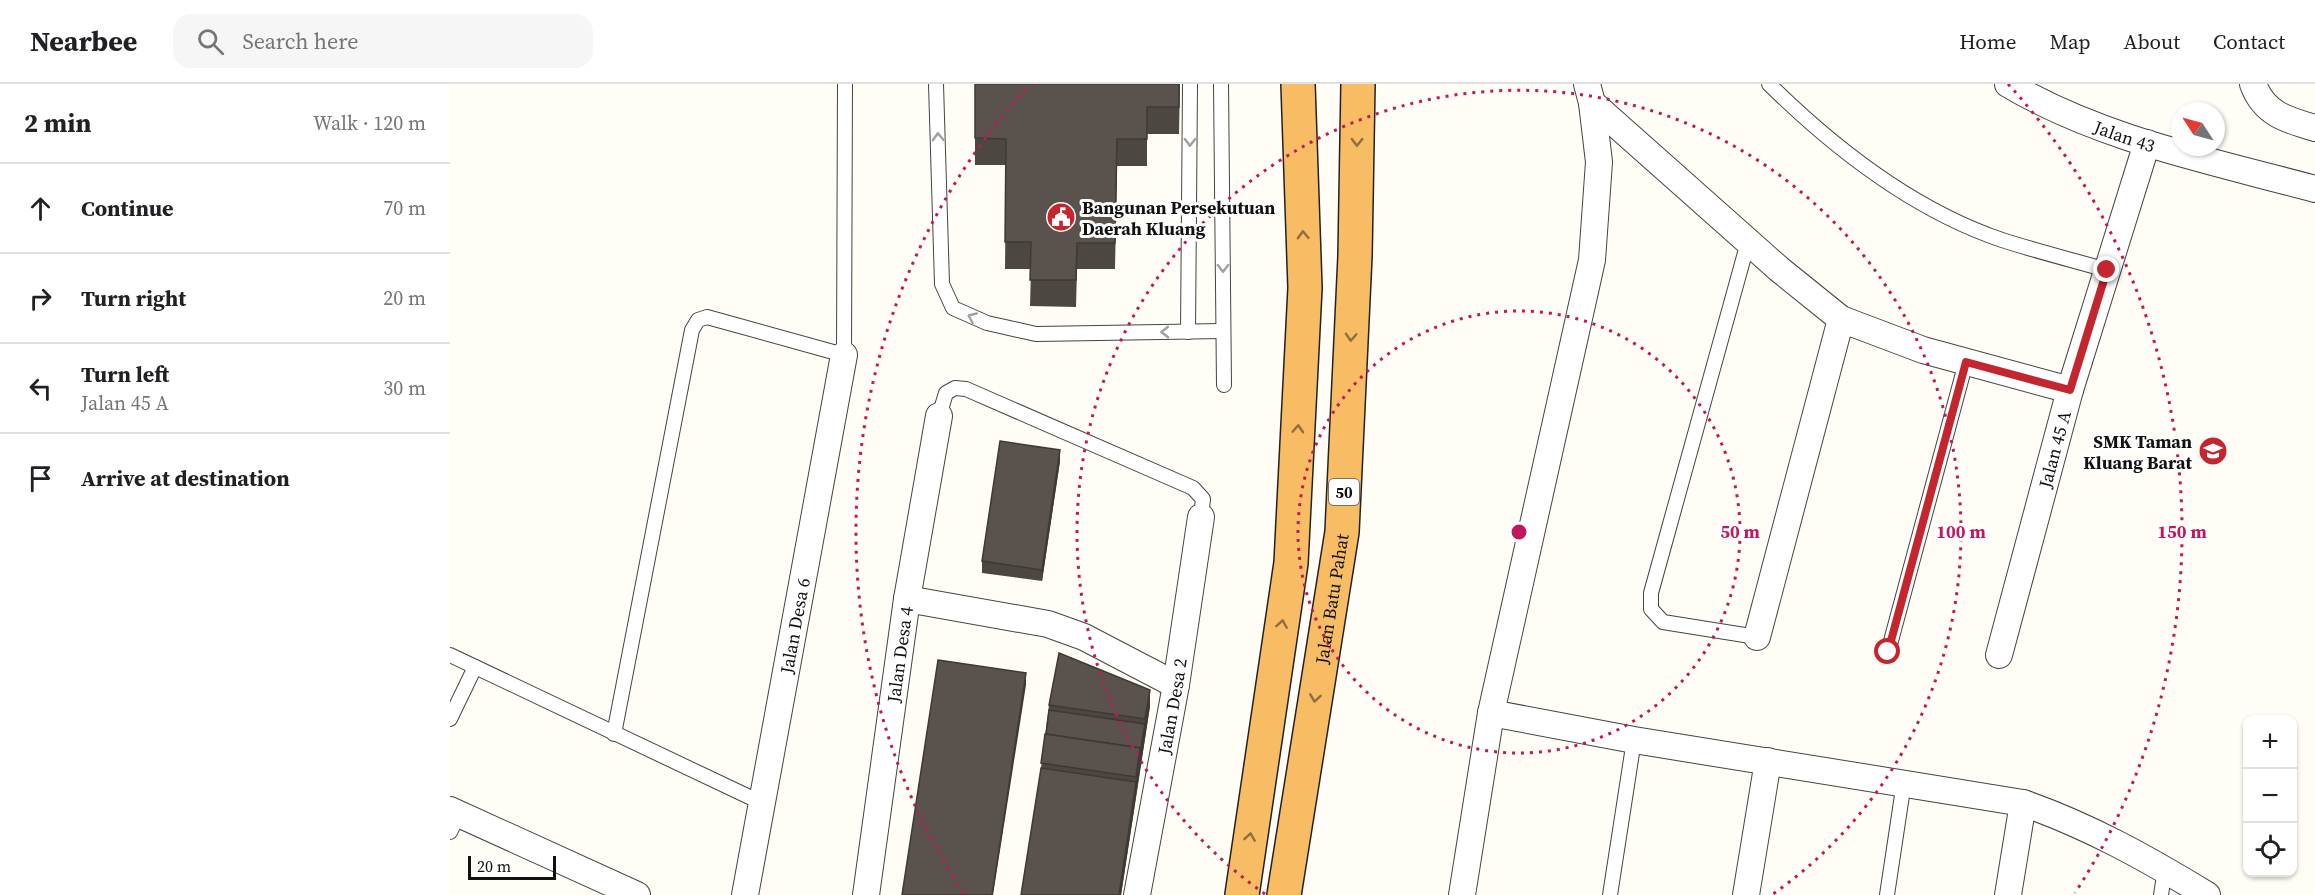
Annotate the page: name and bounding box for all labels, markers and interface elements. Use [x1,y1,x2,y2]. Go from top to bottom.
search box [173,14,593,68]
text: Nearbee [30,22,137,60]
icon: search [194,25,227,58]
text: Search here [242,26,358,56]
text: Home [1959,27,2017,56]
text: Map [2050,27,2091,56]
text: About [2124,27,2180,56]
text: Contact [2213,27,2285,56]
north arrow [2171,102,2225,156]
text: 2 min [24,105,91,141]
text: Walk · 120 m [313,109,426,137]
street label: Jalan 43 [2090,113,2158,158]
one-way arrow [931,133,944,142]
one-way arrow [1184,138,1196,147]
one-way arrow [1351,138,1363,147]
icon: ahead [24,192,57,225]
text: Continue [81,193,174,223]
text: 70 m [383,194,426,222]
place label: Bangunan Persekutuan Daerah Kluang [1082,195,1275,241]
public building icon: Bangunan Persekutuan Daerah Kluang [1045,201,1077,233]
one-way arrow [1297,230,1310,239]
route end [2093,256,2119,282]
one-way arrow [1217,264,1229,273]
icon: right [24,282,57,315]
text: Turn right [81,283,186,313]
text: 20 m [383,284,426,312]
one-way arrow [968,312,979,324]
one-way arrow [1160,326,1169,338]
one-way arrow [1345,333,1358,342]
text: Turn left [81,359,169,389]
icon: left [24,372,57,405]
text: 30 m [383,374,426,402]
text: Jalan 45 A [81,389,169,417]
street label: Jalan 45 A [2032,408,2076,492]
one-way arrow [1291,425,1304,434]
place label: SMK Taman Kluang Barat [2083,429,2193,475]
school or university icon: SMK Taman Kluang Barat [2197,435,2229,467]
icon: arrive [24,462,57,495]
text: Arrive at destination [81,463,290,493]
road number: 50 [1329,479,1359,505]
text: 50 m [1720,519,1760,544]
text: 100 m [1936,519,1986,544]
text: 150 m [2157,519,2207,544]
centre of rings [1509,522,1529,542]
street label: Jalan Batu Pahat [1308,532,1354,667]
street label: Jalan Desa 6 [773,576,815,676]
street label: Jalan Desa 4 [880,605,918,705]
one-way arrow [1276,619,1288,628]
route start [1874,638,1900,664]
street label: Jalan Desa 2 [1151,657,1192,757]
one-way arrow [1309,693,1322,703]
map controls [2243,715,2297,877]
button: + [2243,715,2297,769]
button: − [2243,769,2297,823]
button: locate [2243,823,2297,877]
one-way arrow [1244,833,1256,842]
scale bar [468,853,556,880]
text: 20 m [477,855,511,877]

